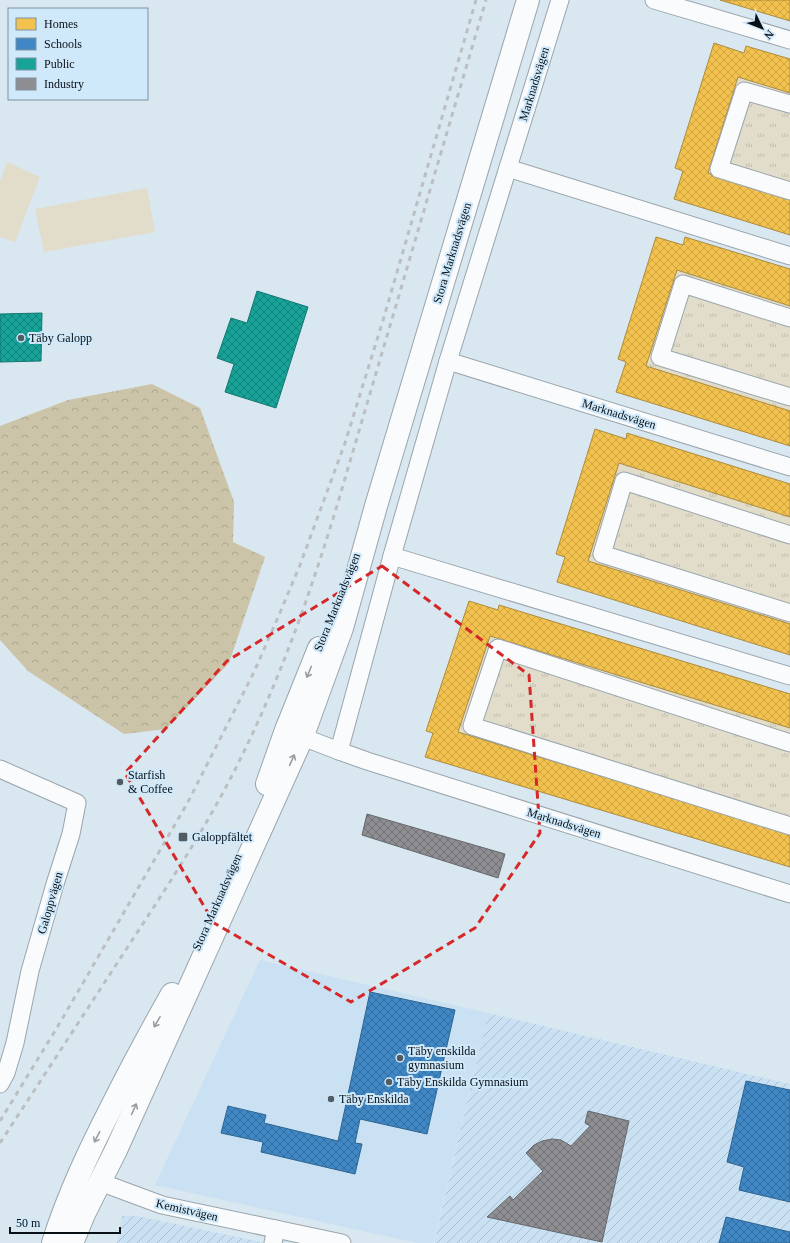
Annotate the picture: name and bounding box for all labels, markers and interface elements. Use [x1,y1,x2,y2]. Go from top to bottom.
legend [8,8,148,100]
north arrow [742,8,782,48]
text: Homes [44,17,78,31]
text: N [762,28,776,42]
text: Schools [44,37,82,51]
street label: Marknadsvägen [516,45,552,123]
text: Public [44,57,75,71]
text: Industry [44,77,84,91]
street label: Stora Marknadsvägen [430,201,474,305]
place label: Täby Galopp [29,331,92,345]
marker: Täby Galopp [16,333,26,343]
street label: Marknadsvägen [580,396,658,432]
street label: Stora Marknadsvägen [311,551,363,653]
one-way arrow [305,666,313,678]
one-way arrow [288,755,296,767]
place label: Starfish & Coffee [128,768,173,796]
marker: Starfish & Coffee [115,777,125,787]
street label: Marknadsvägen [525,805,603,841]
place label: Galoppfältet [192,830,253,844]
marker: Galoppfältet [177,831,189,843]
street label: Stora Marknadsvägen [189,851,245,953]
street label: Galoppvägen [34,870,66,936]
one-way arrow [152,1015,160,1027]
place label: Täby enskilda gymnasium [408,1044,476,1072]
marker: Täby enskilda gymnasium [395,1053,405,1063]
place label: Täby Enskilda Gymnasium [397,1075,529,1089]
marker: Täby Enskilda Gymnasium [384,1077,394,1087]
place label: Täby Enskilda [339,1092,409,1106]
marker: Täby Enskilda [326,1094,336,1104]
one-way arrow [131,1103,138,1115]
one-way arrow [92,1131,100,1143]
street label: Kemistvägen [155,1196,219,1224]
scale bar [10,1209,120,1235]
text: 50 m [16,1216,41,1230]

